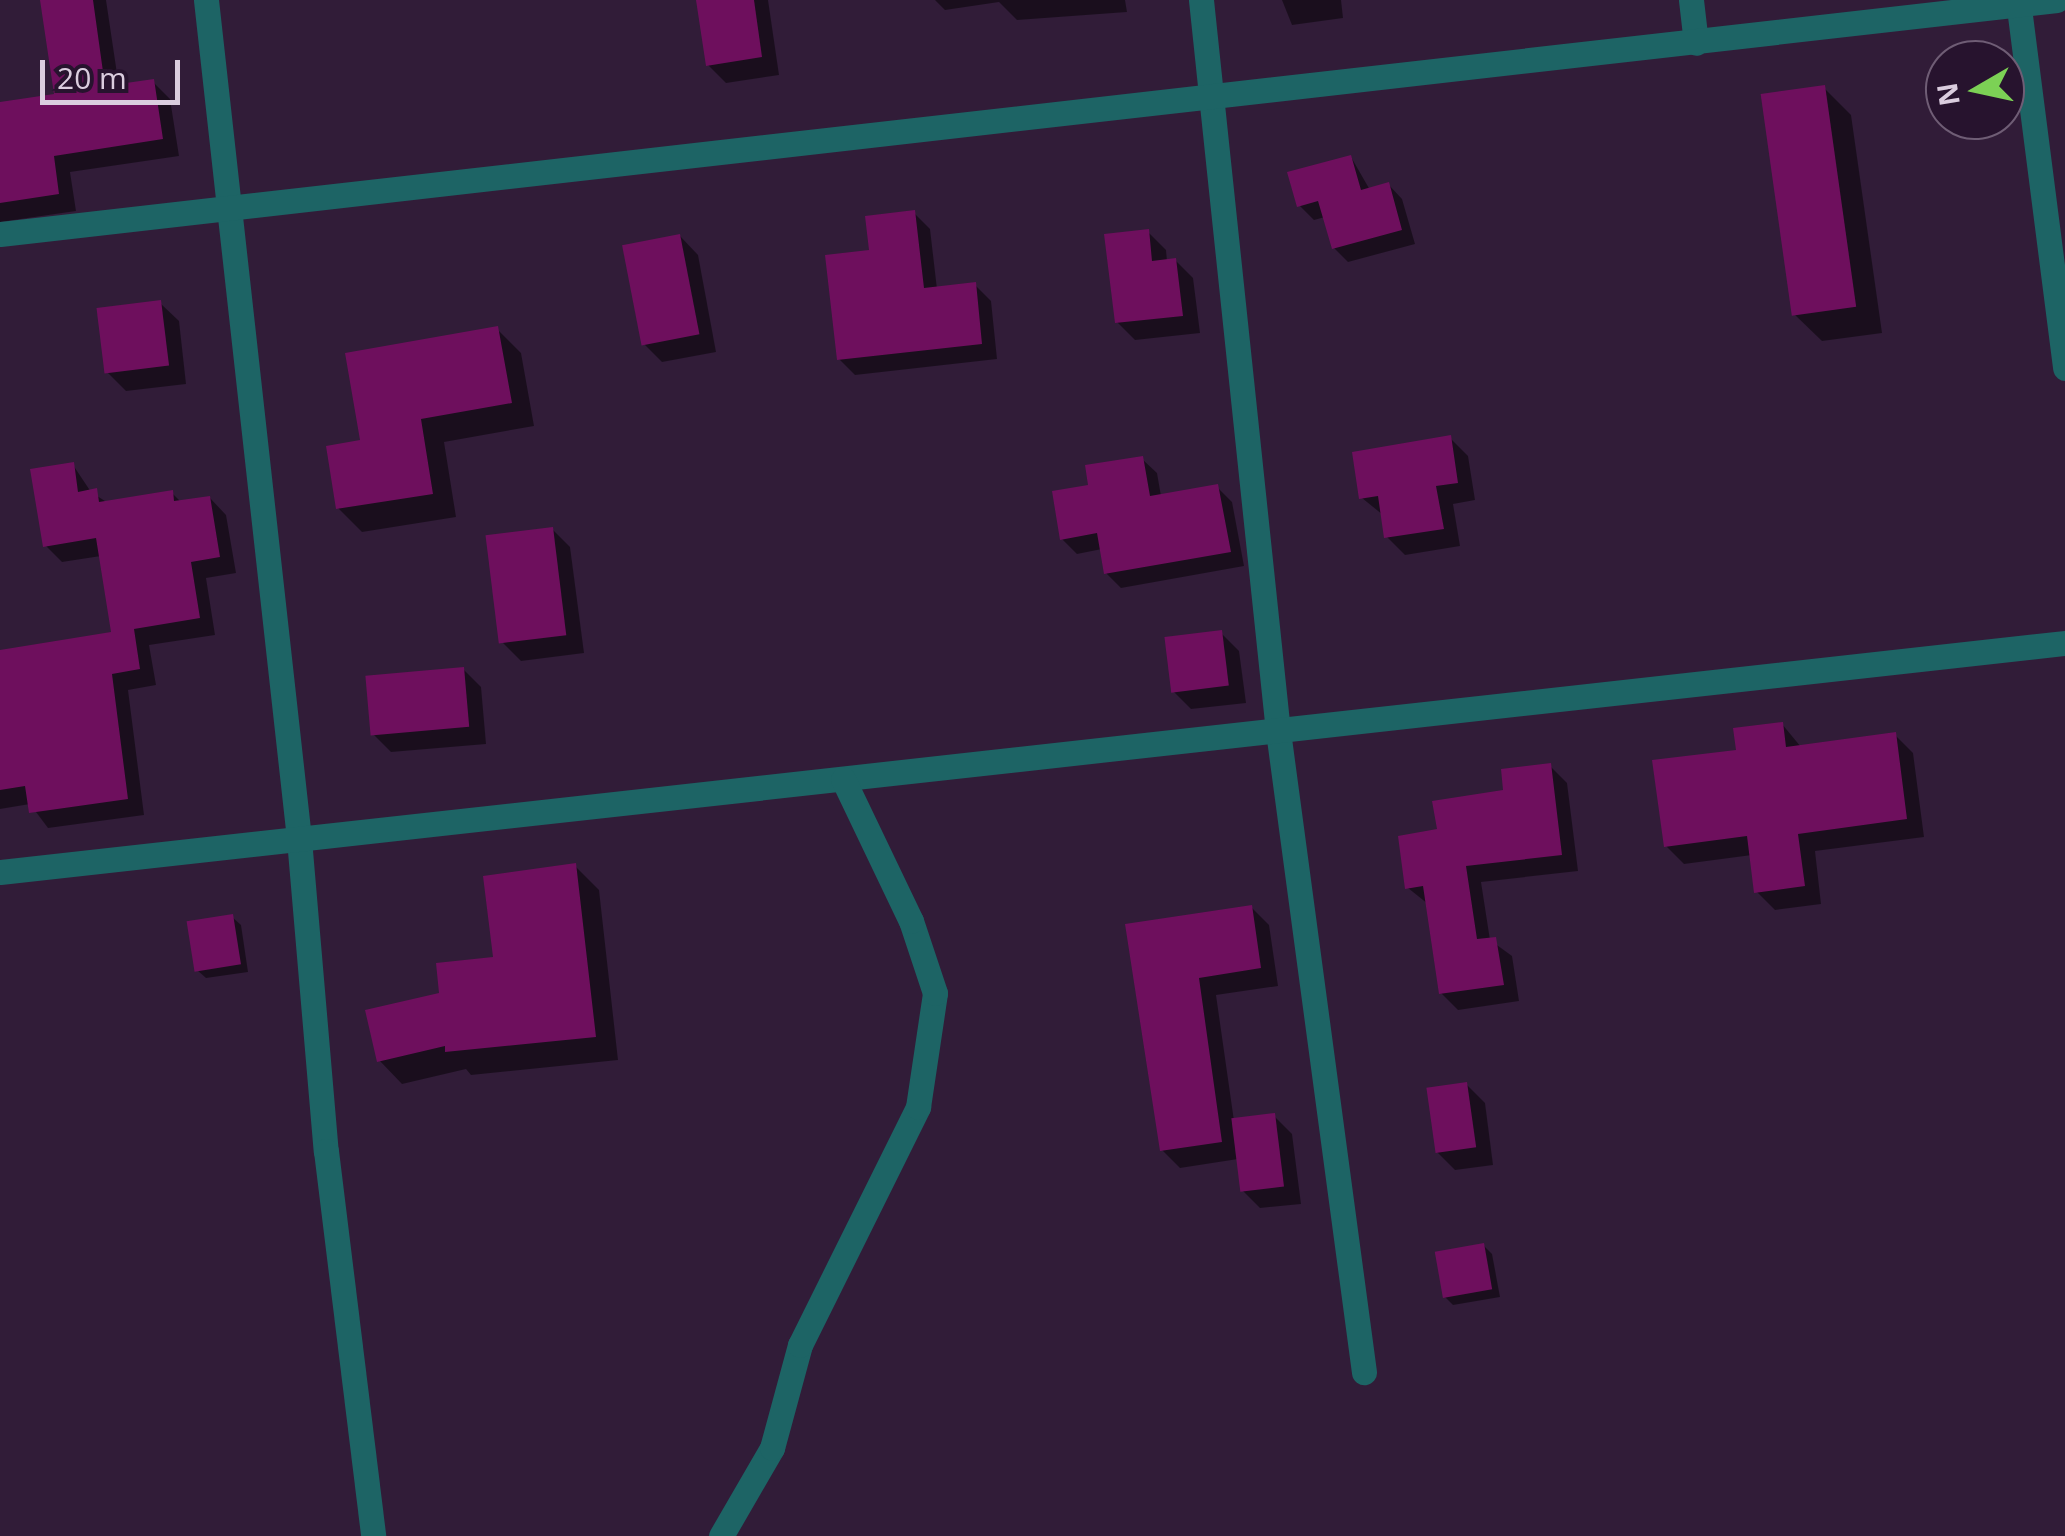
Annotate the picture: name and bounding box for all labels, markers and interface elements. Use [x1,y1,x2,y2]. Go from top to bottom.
scale bar [45,40,185,102]
north arrow [1925,40,2025,140]
text: 20 m [57,57,127,98]
text: N [1927,80,1968,109]

